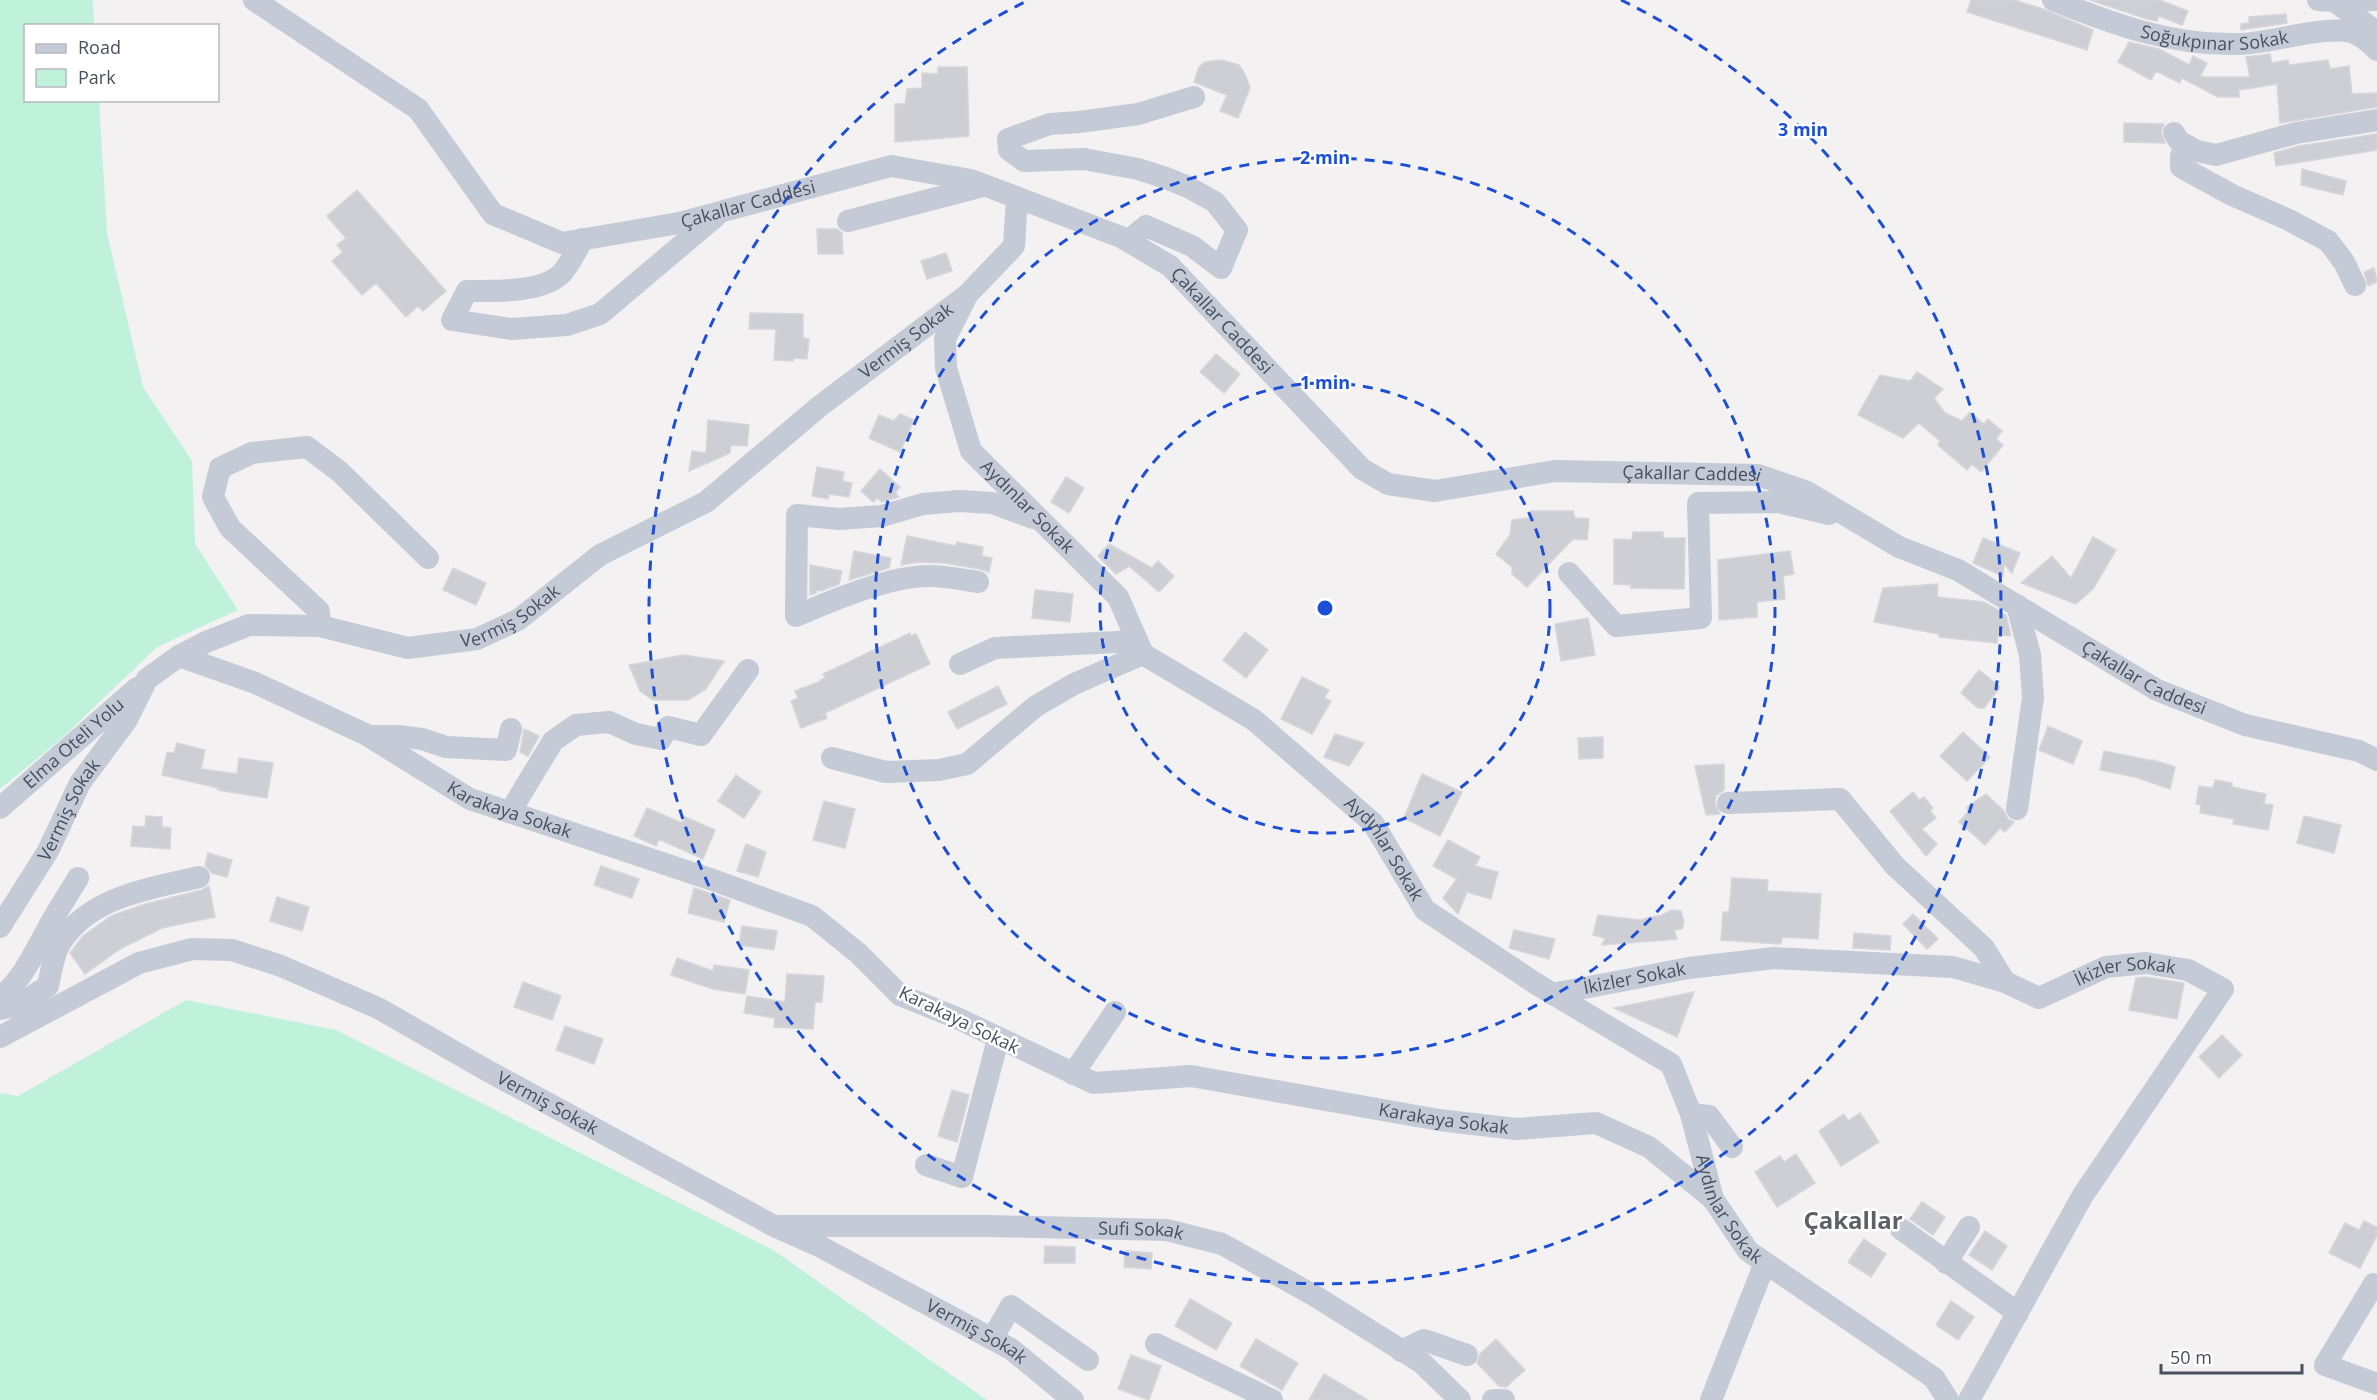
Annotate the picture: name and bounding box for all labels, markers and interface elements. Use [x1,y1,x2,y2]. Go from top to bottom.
street label: Soğukpınar Sokak [2138,19,2291,55]
legend [24,24,219,102]
text: Road [78,35,121,59]
text: Park [78,65,116,89]
text: 3 min [1778,117,1828,141]
text: 2 min [1300,145,1350,169]
street label: Çakallar Caddesi [678,174,818,233]
street label: Çakallar Caddesi [1166,261,1279,379]
street label: Vermiş Sokak [854,296,958,384]
text: 1 min [1300,370,1350,394]
street label: Aydınlar Sokak [976,454,1080,558]
street label: Çakallar Caddesi [1622,459,1765,486]
street label: Vermiş Sokak [459,578,565,652]
centre of rings [1315,598,1335,618]
street label: Çakallar Caddesi [2077,634,2210,720]
street label: Elma Oteli Yolu [17,692,129,793]
street label: Vermiş Sokak [32,753,105,865]
street label: Karakaya Sokak [443,775,575,843]
street label: Aydınlar Sokak [1340,791,1430,905]
street label: İkizler Sokak [2070,950,2178,991]
street label: İkizler Sokak [1581,956,1688,999]
street label: Karakaya Sokak [895,980,1024,1059]
street label: Vermiş Sokak [493,1065,604,1140]
street label: Karakaya Sokak [1377,1097,1511,1139]
street label: Aydınlar Sokak [1691,1151,1768,1269]
district label: Çakallar [1803,1203,1903,1236]
street label: Sufi Sokak [1098,1215,1187,1245]
street label: Vermiş Sokak [922,1293,1033,1369]
scale bar [2161,1337,2302,1375]
text: 50 m [2170,1345,2212,1369]

